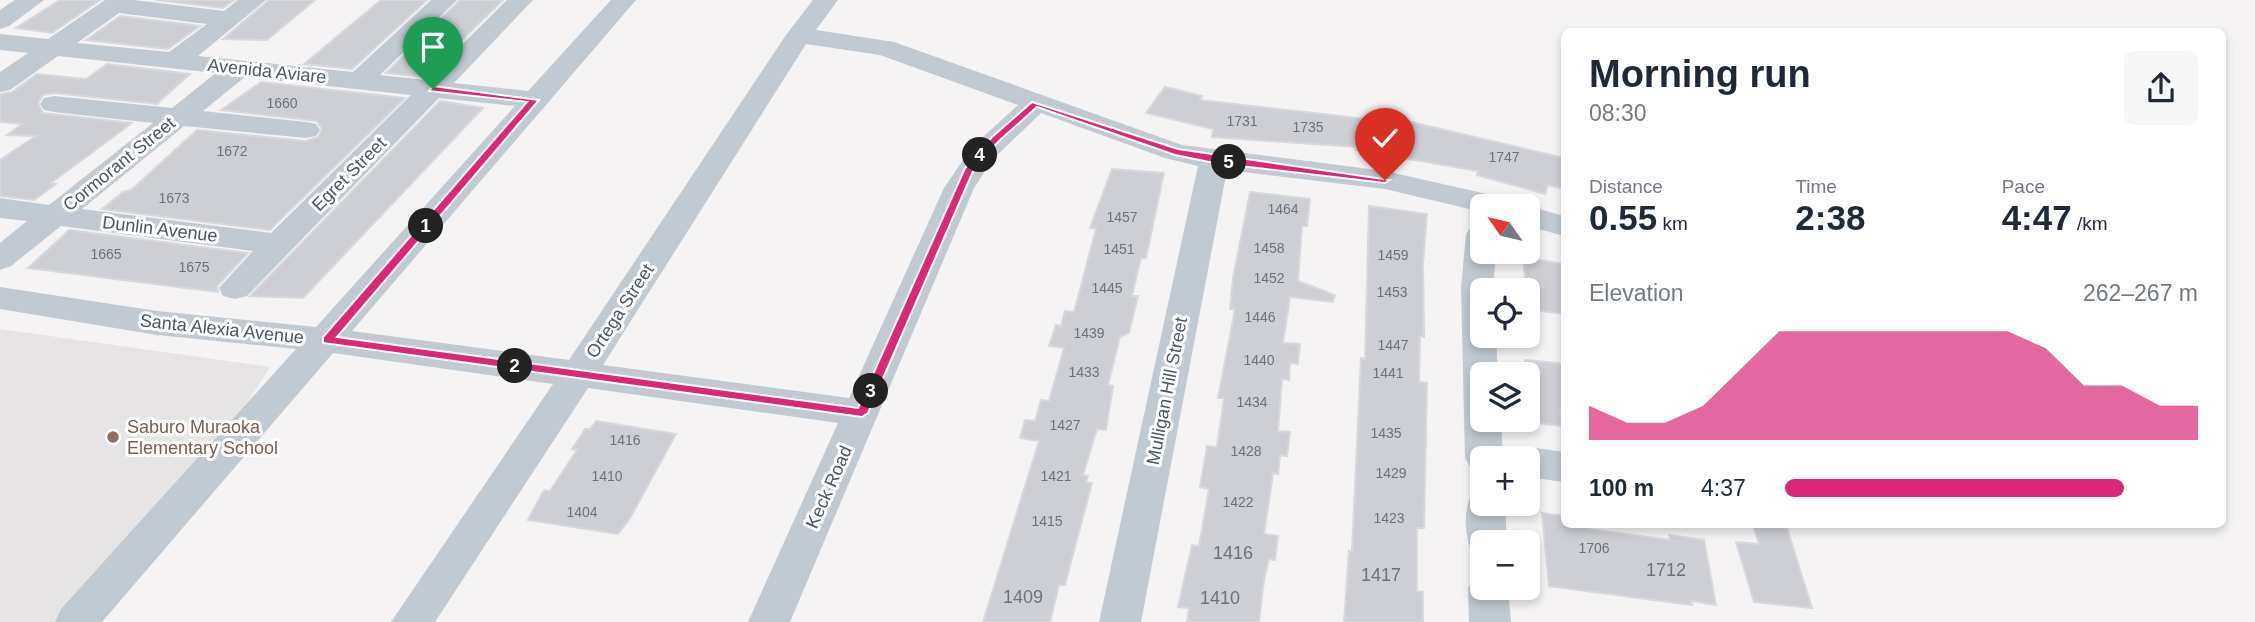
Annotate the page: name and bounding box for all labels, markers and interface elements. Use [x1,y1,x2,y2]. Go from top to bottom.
pin [403,17,463,89]
icon: arrive [414,28,452,66]
button: share [2124,51,2198,125]
text: Morning run [1589,53,1811,95]
street label: Avenida Aviare [207,55,327,87]
house number: 1660 [266,95,298,111]
text: 08:30 [1589,100,1647,126]
pin [1355,108,1415,180]
street label: Cormorant Street [59,113,179,215]
house number: 1731 [1226,113,1258,129]
house number: 1735 [1292,119,1324,135]
icon: check [1366,119,1404,157]
street label: Egret Street [308,133,390,215]
pin: 4 [962,138,998,172]
house number: 1672 [216,143,248,159]
text: 4 [974,144,985,165]
pin: 5 [1212,144,1246,180]
house number: 1747 [1488,149,1520,165]
text: 5 [1223,151,1234,172]
text: Distance [1589,176,1663,197]
text: Time [1795,176,1837,197]
text: Pace [2002,176,2045,197]
house number: 1673 [158,190,190,206]
north arrow [1470,194,1540,264]
map controls [1470,194,1540,600]
text: 0.55 [1589,198,1657,237]
text: 2:38 [1795,198,1865,237]
text: 4:47 [2002,198,2072,237]
house number: 1464 [1267,201,1299,217]
pin: 1 [408,208,444,244]
house number: 1457 [1106,209,1138,225]
street label: Dunlin Avenue [101,212,219,246]
text: km [1657,213,1688,234]
text: /km [2072,213,2108,234]
text: 1 [420,215,431,236]
house number: 1458 [1253,240,1285,256]
house number: 1451 [1103,241,1135,257]
house number: 1665 [90,246,122,262]
house number: 1459 [1377,247,1409,263]
house number: 1675 [178,259,210,275]
street label: Ortega Street [582,260,658,362]
house number: 1452 [1253,270,1285,286]
button: locate [1470,278,1540,348]
house number: 1445 [1091,280,1123,296]
text: Elevation [1589,280,1684,306]
text: 262–267 m [2083,280,2198,306]
house number: 1453 [1376,284,1408,300]
house number: 1446 [1244,309,1276,325]
street label: Santa Alexia Avenue [139,310,305,348]
street label: Mulligan Hill Street [1143,315,1191,467]
house number: 1439 [1073,325,1105,341]
house number: 1447 [1377,337,1409,353]
pin: 2 [498,348,532,384]
house number: 1440 [1243,352,1275,368]
text: 2 [509,355,520,376]
button: layers [1470,362,1540,432]
house number: 1433 [1068,364,1100,380]
house number: 1441 [1372,365,1404,381]
pin: 3 [854,374,888,408]
text: 3 [865,380,876,401]
house number: 1434 [1236,394,1268,410]
place label: Saburo Muraoka Elementary School [127,417,278,458]
house number: 1427 [1049,417,1081,433]
house number: 1435 [1370,425,1402,441]
marker: Saburo Muraoka Elementary School [105,429,121,445]
house number: 1416 [609,432,641,448]
street label: Keck Road [802,443,856,531]
house number: 1428 [1230,443,1262,459]
button: + [1470,446,1540,516]
house number: 1429 [1375,465,1407,481]
house number: 1410 [591,468,623,484]
house number: 1421 [1040,468,1072,484]
text: 100 m [1589,475,1654,501]
text: 4:37 [1701,475,1746,501]
house number: 1422 [1222,494,1254,510]
house number: 1404 [566,504,598,520]
house number: 1423 [1373,510,1405,526]
house number: 1415 [1031,513,1063,529]
button: − [1470,530,1540,600]
house number: 1706 [1578,540,1610,556]
house number: 1416 [1213,543,1253,563]
house number: 1712 [1646,560,1686,580]
house number: 1417 [1361,565,1401,585]
house number: 1409 [1003,587,1043,607]
house number: 1410 [1200,588,1240,608]

